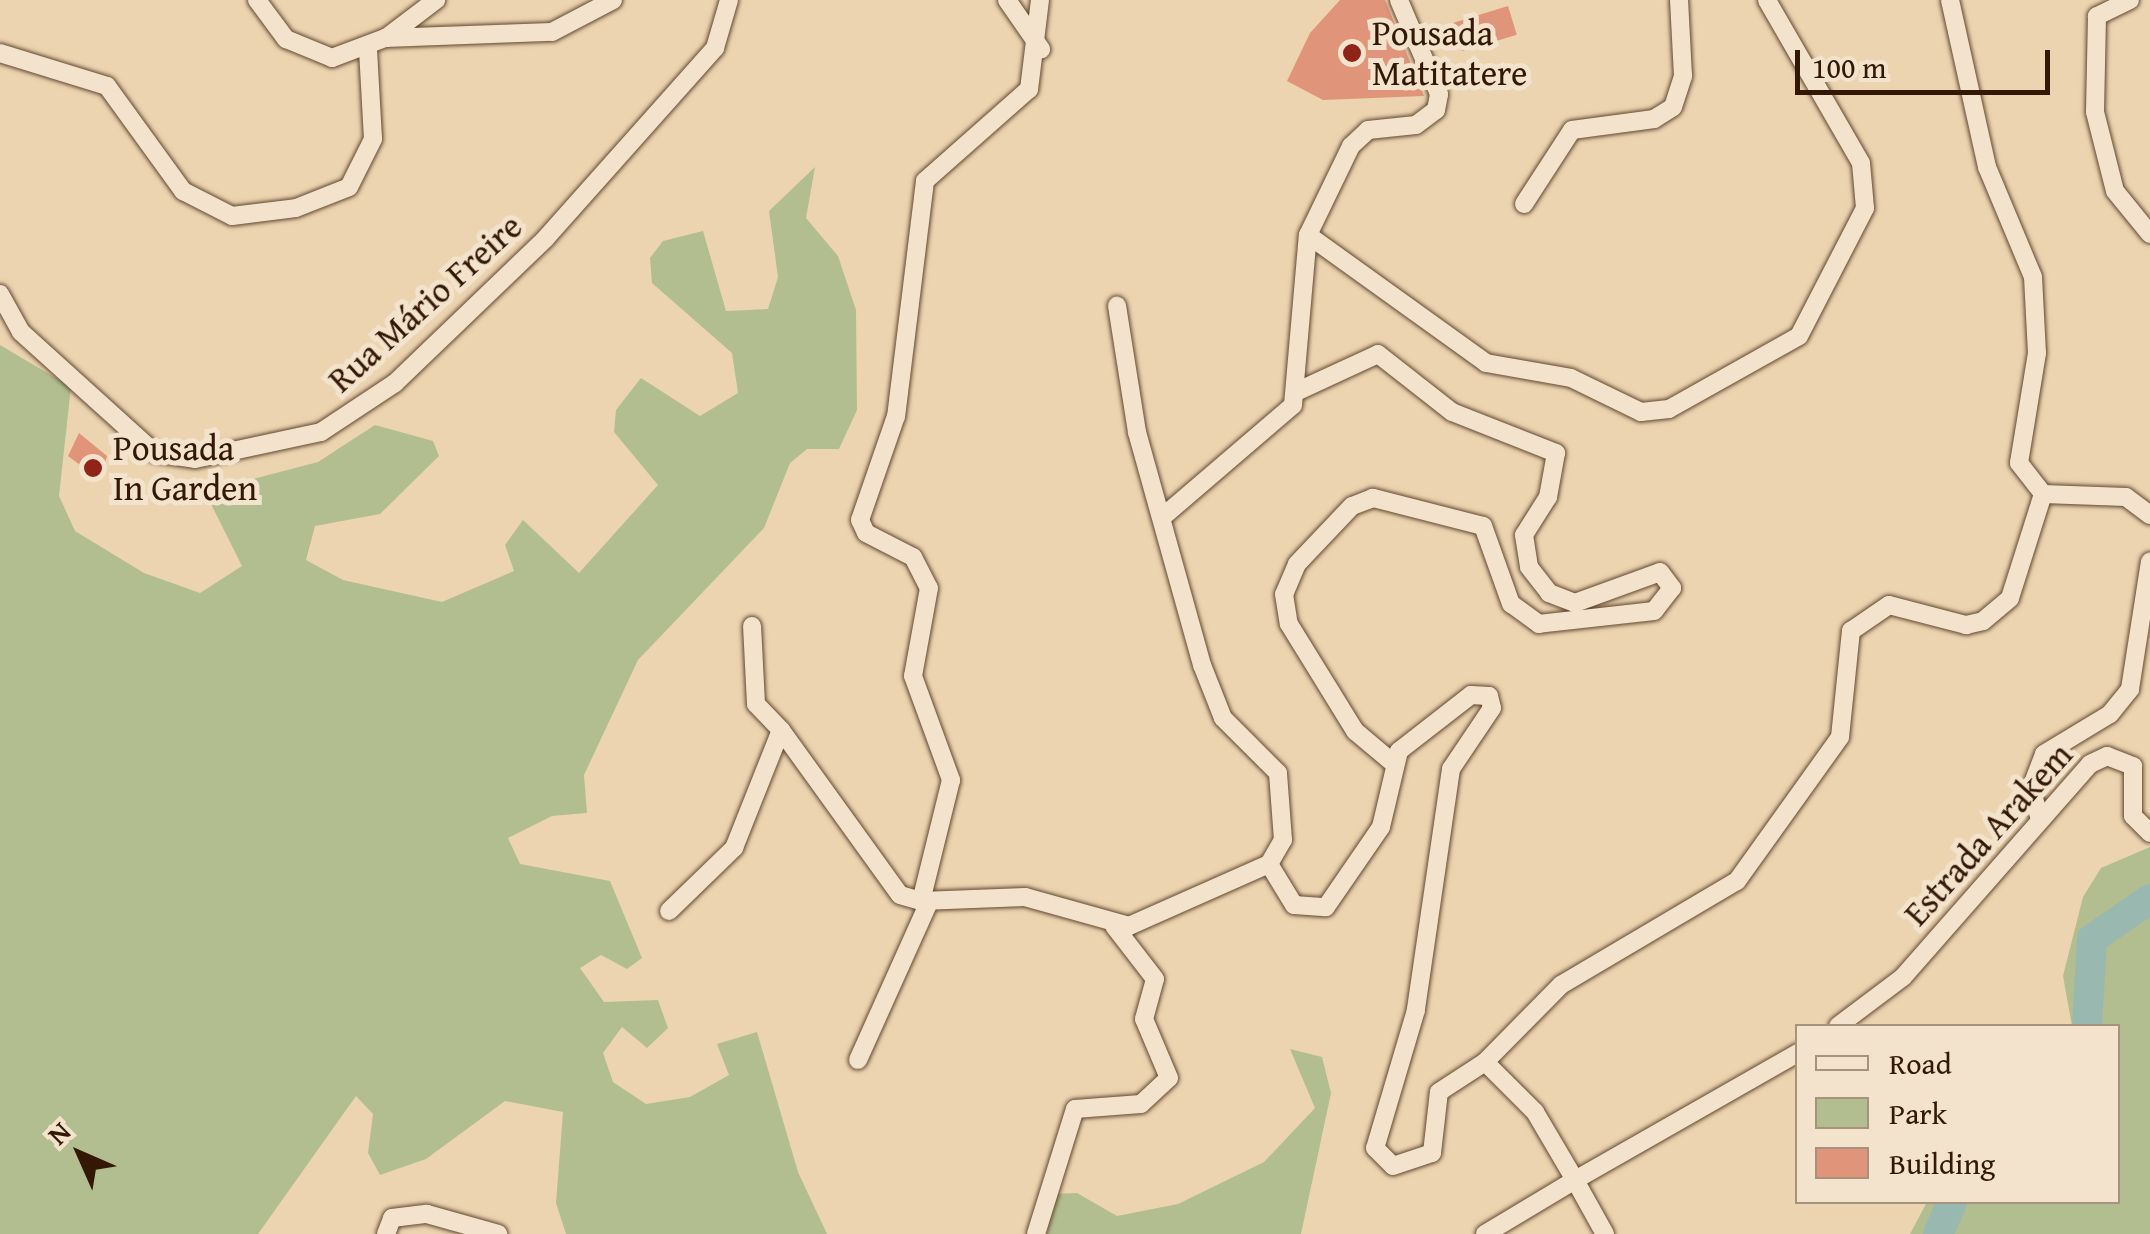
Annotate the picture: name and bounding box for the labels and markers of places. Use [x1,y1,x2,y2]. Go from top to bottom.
place label: Pousada Matitatere [1372,12,1527,94]
marker: Pousada Matitatere [1341,42,1363,64]
place label: Pousada In Garden [113,427,257,509]
marker: Pousada In Garden [82,457,104,479]

